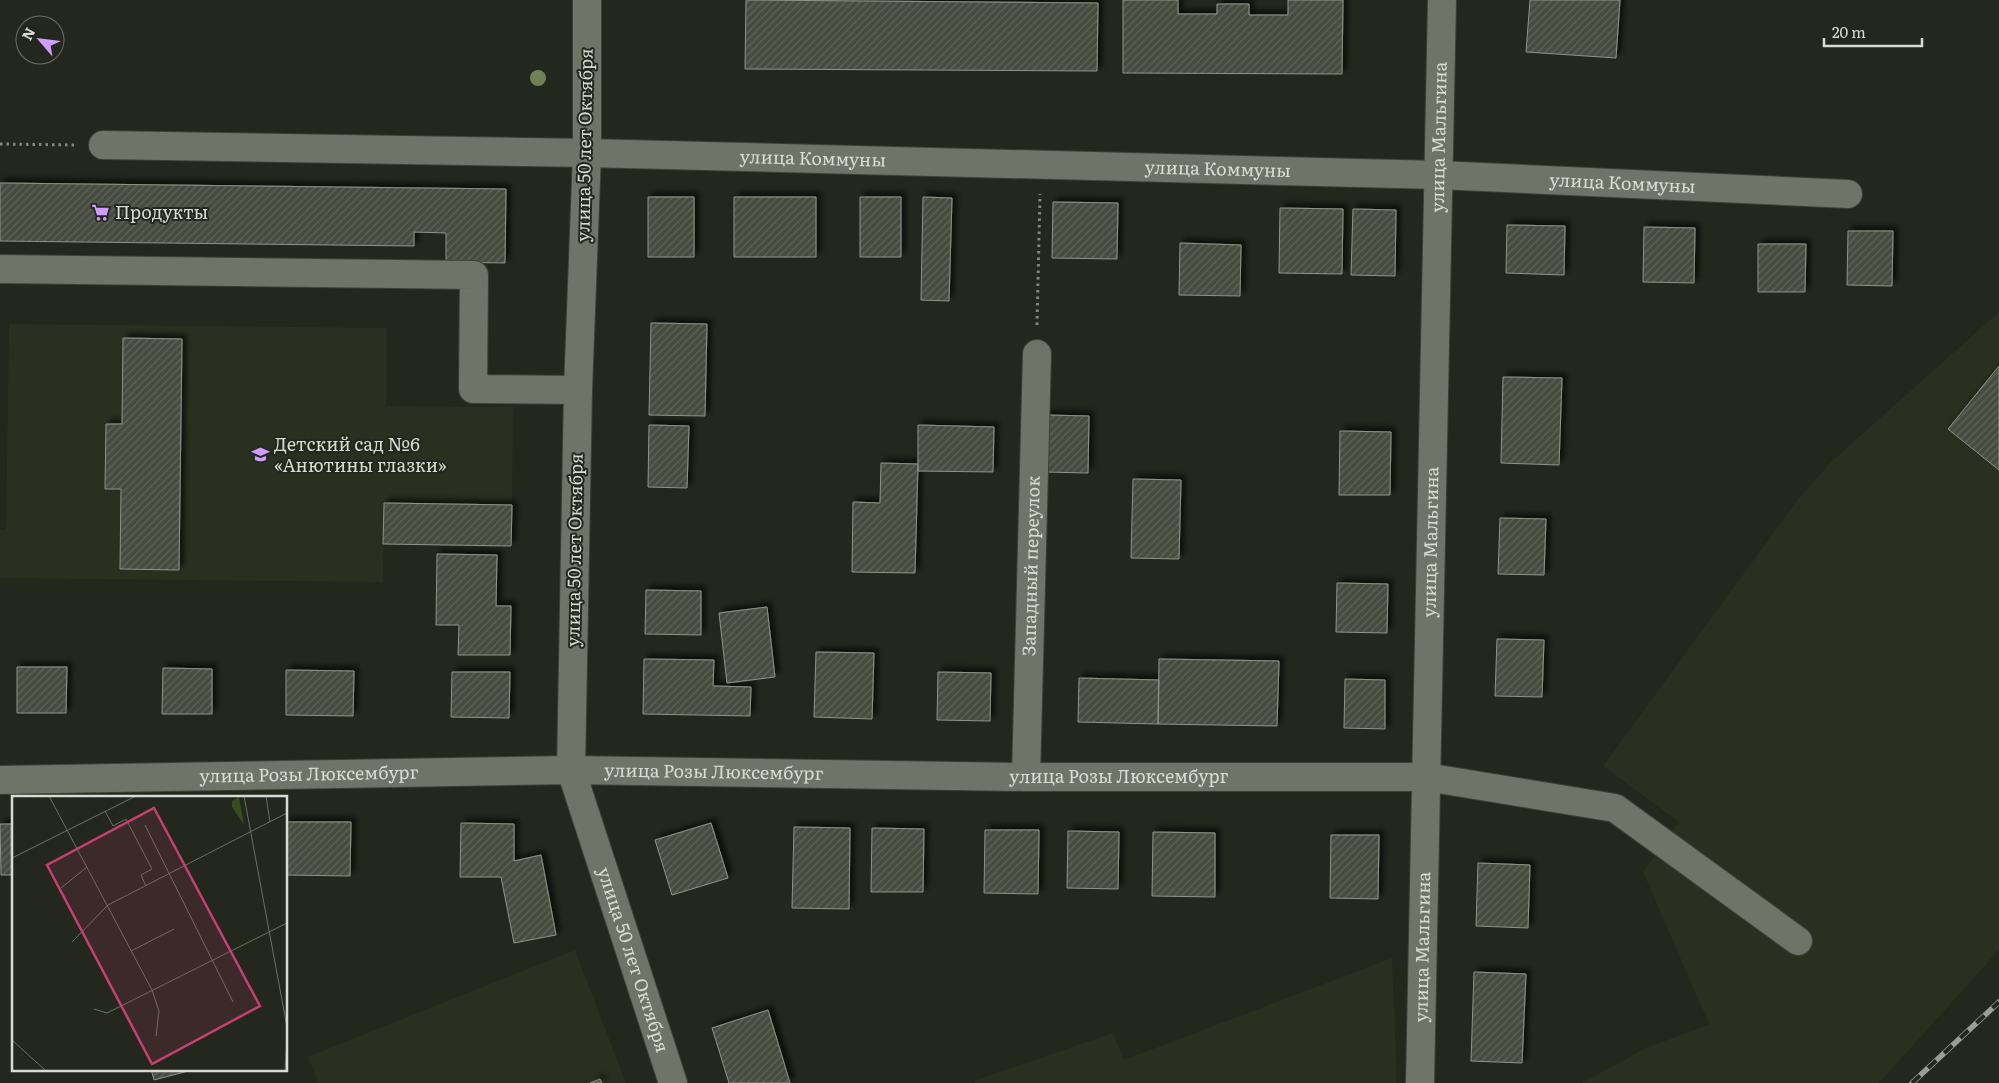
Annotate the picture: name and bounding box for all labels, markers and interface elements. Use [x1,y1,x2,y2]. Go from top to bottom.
north arrow [15,15,65,65]
scale bar [1824,15,1922,47]
text: 20 m [1832,20,1866,43]
text: N [16,23,39,43]
street label: улица 50 лет Октября [568,48,599,242]
street label: улица Мальгина [1423,61,1453,213]
street label: улица Коммуны [739,142,886,173]
street label: улица Коммуны [1144,152,1291,183]
street label: улица Коммуны [1549,165,1696,199]
place label: Продукты [115,198,208,225]
supermarket icon: Продукты [91,203,111,223]
place label: Детский сад №6 «Анютины глазки» [274,430,447,478]
school or university icon: Детский сад №6 «Анютины глазки» [250,445,270,465]
street label: улица 50 лет Октября [558,453,589,647]
street label: улица Мальгина [1414,466,1445,618]
street label: Западный переулок [1014,475,1046,656]
street label: улица Розы Люксембург [604,756,824,786]
street label: улица Розы Люксембург [199,758,419,789]
street label: улица Розы Люксембург [1009,762,1229,789]
inset map [12,796,288,1070]
street label: улица 50 лет Октября [591,863,677,1056]
street label: улица Мальгина [1406,871,1436,1023]

